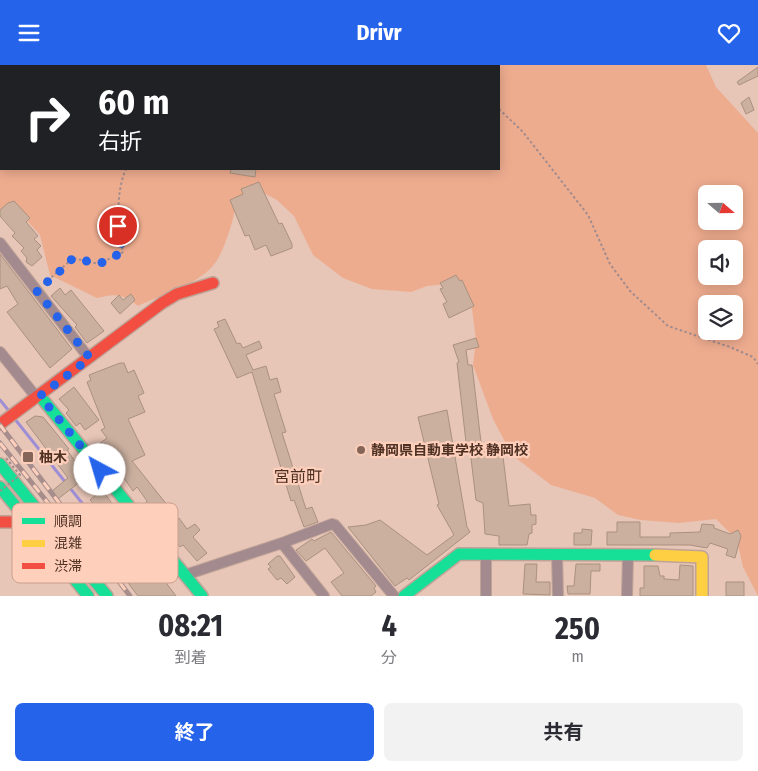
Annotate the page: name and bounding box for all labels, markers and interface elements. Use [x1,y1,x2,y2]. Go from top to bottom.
icon: menu [15,19,43,47]
text: Drivr [356,19,402,46]
icon: heart [715,19,743,47]
text: 60 m [98,81,169,123]
icon: right [15,85,80,150]
text: 右折 [98,128,142,155]
north arrow [698,185,742,230]
map controls [698,185,743,340]
pin [97,205,139,247]
icon: arrive [104,212,132,240]
button: sound [698,240,743,285]
button: layers [698,295,743,340]
place label: 静岡県自動車学校 静岡校 [371,442,528,459]
position arrow [73,443,125,495]
marker: 静岡県自動車学校 静岡校 [355,444,367,456]
place label: 柚木 [39,449,67,466]
marker: 柚木 [21,450,35,464]
district label: 宮前町 [274,467,322,486]
legend [12,503,178,583]
text: 順調 [54,513,82,530]
text: 混雑 [54,535,82,552]
text: 渋滞 [54,558,82,575]
text: 08:21 [158,608,223,644]
text: 4 [381,608,397,644]
text: 250 [555,611,600,647]
text: m [571,647,584,666]
text: 到着 [175,648,207,667]
text: 分 [381,648,397,667]
button: 終了 [15,703,374,761]
button: 共有 [384,703,743,761]

